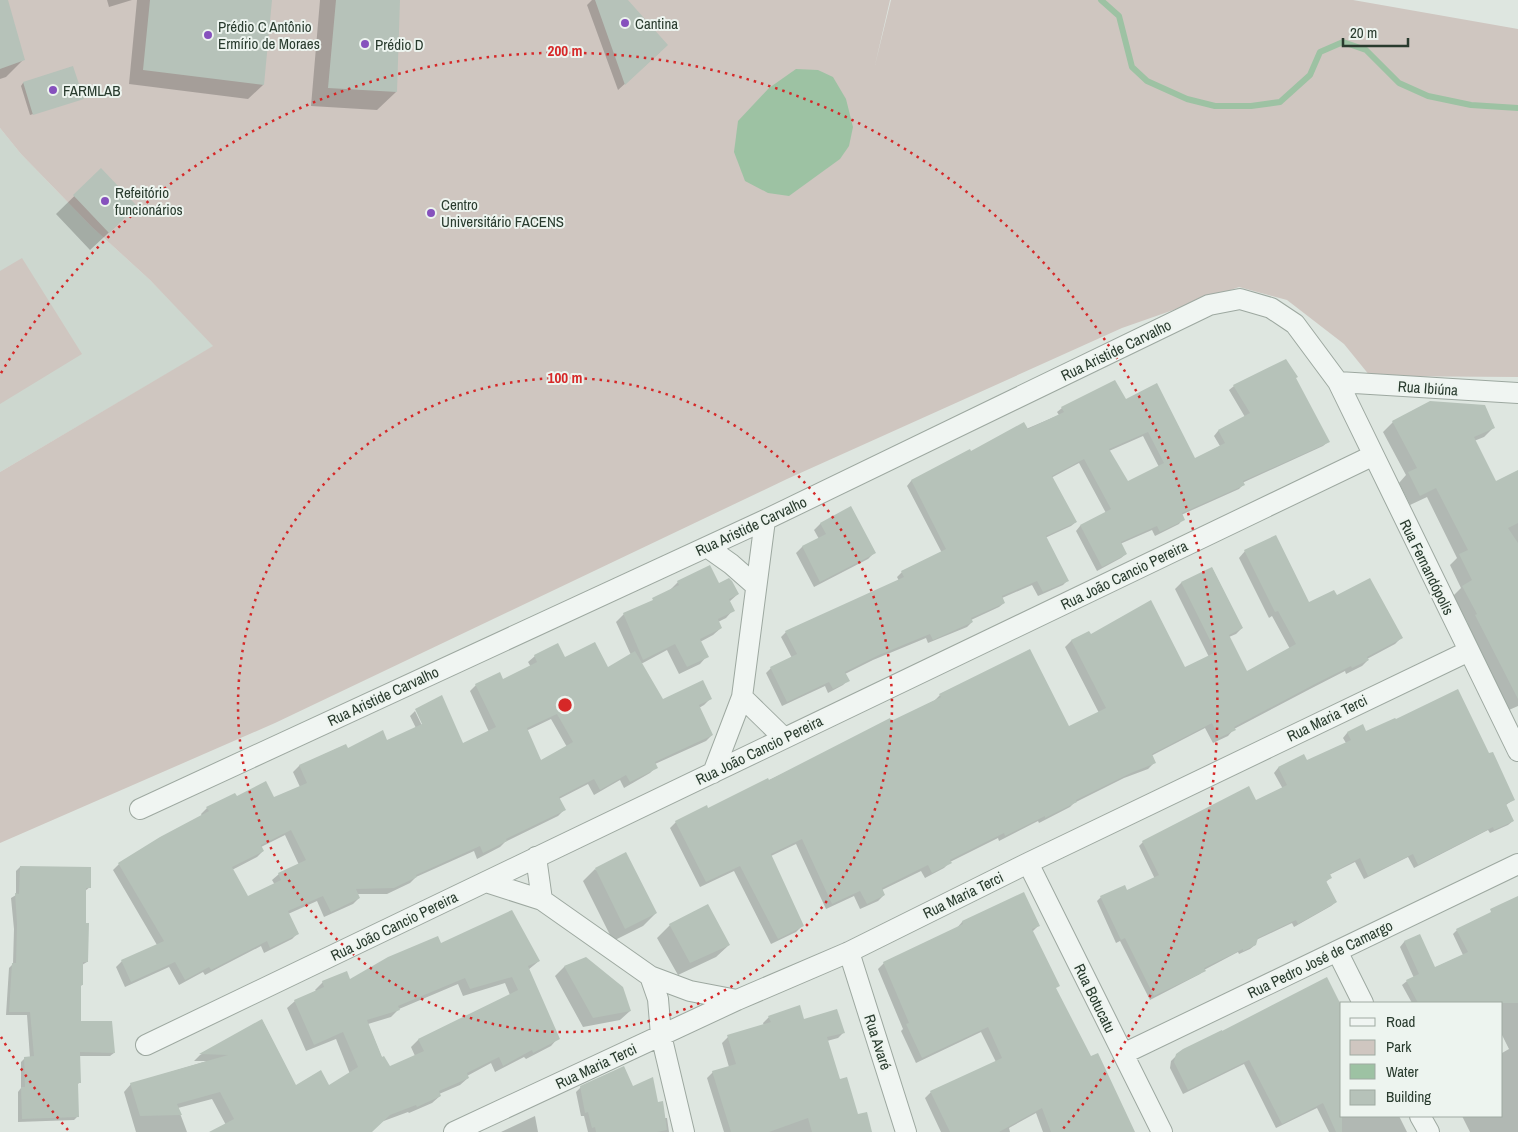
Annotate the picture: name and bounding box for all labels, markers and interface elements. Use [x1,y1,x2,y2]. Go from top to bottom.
place label: Cantina [635,13,678,34]
scale bar [1343,15,1408,47]
place label: Prédio C Antônio Ermírio de Moraes [218,16,320,54]
marker: Cantina [619,17,631,29]
text: 20 m [1350,22,1377,43]
marker: Prédio C Antônio Ermírio de Moraes [202,29,214,41]
place label: Prédio D [375,34,424,55]
marker: Prédio D [359,38,371,50]
text: 200 m [548,40,582,61]
place label: FARMLAB [63,80,120,101]
marker: FARMLAB [47,84,59,96]
place label: Refeitório funcionários [115,182,183,220]
place label: Centro Universitário FACENS [441,194,564,232]
marker: Refeitório funcionários [99,195,111,207]
marker: Centro Universitário FACENS [425,207,437,219]
street label: Rua Aristide Carvalho [1057,314,1175,386]
text: 100 m [548,367,582,388]
street label: Rua Ibiúna [1397,375,1459,401]
street label: Rua Aristide Carvalho [692,491,810,561]
street label: Rua Fernandópolis [1395,516,1459,618]
street label: Rua João Cancio Pereira [1057,535,1191,615]
street label: Rua Aristide Carvalho [324,661,442,731]
street label: Rua Maria Terci [1283,689,1371,747]
centre of rings [556,696,574,714]
street label: Rua João Cancio Pereira [692,710,826,790]
street label: Rua Maria Terci [919,866,1007,924]
street label: Rua João Cancio Pereira [327,886,461,966]
street label: Rua Pedro José de Camargo [1244,915,1396,1003]
street label: Rua Botucatu [1069,960,1121,1036]
legend [1340,1002,1503,1117]
text: Road [1386,1011,1415,1032]
street label: Rua Avaré [859,1012,897,1073]
text: Park [1386,1036,1412,1057]
street label: Rua Maria Terci [552,1038,640,1094]
text: Water [1386,1061,1418,1082]
text: Building [1386,1086,1431,1107]

